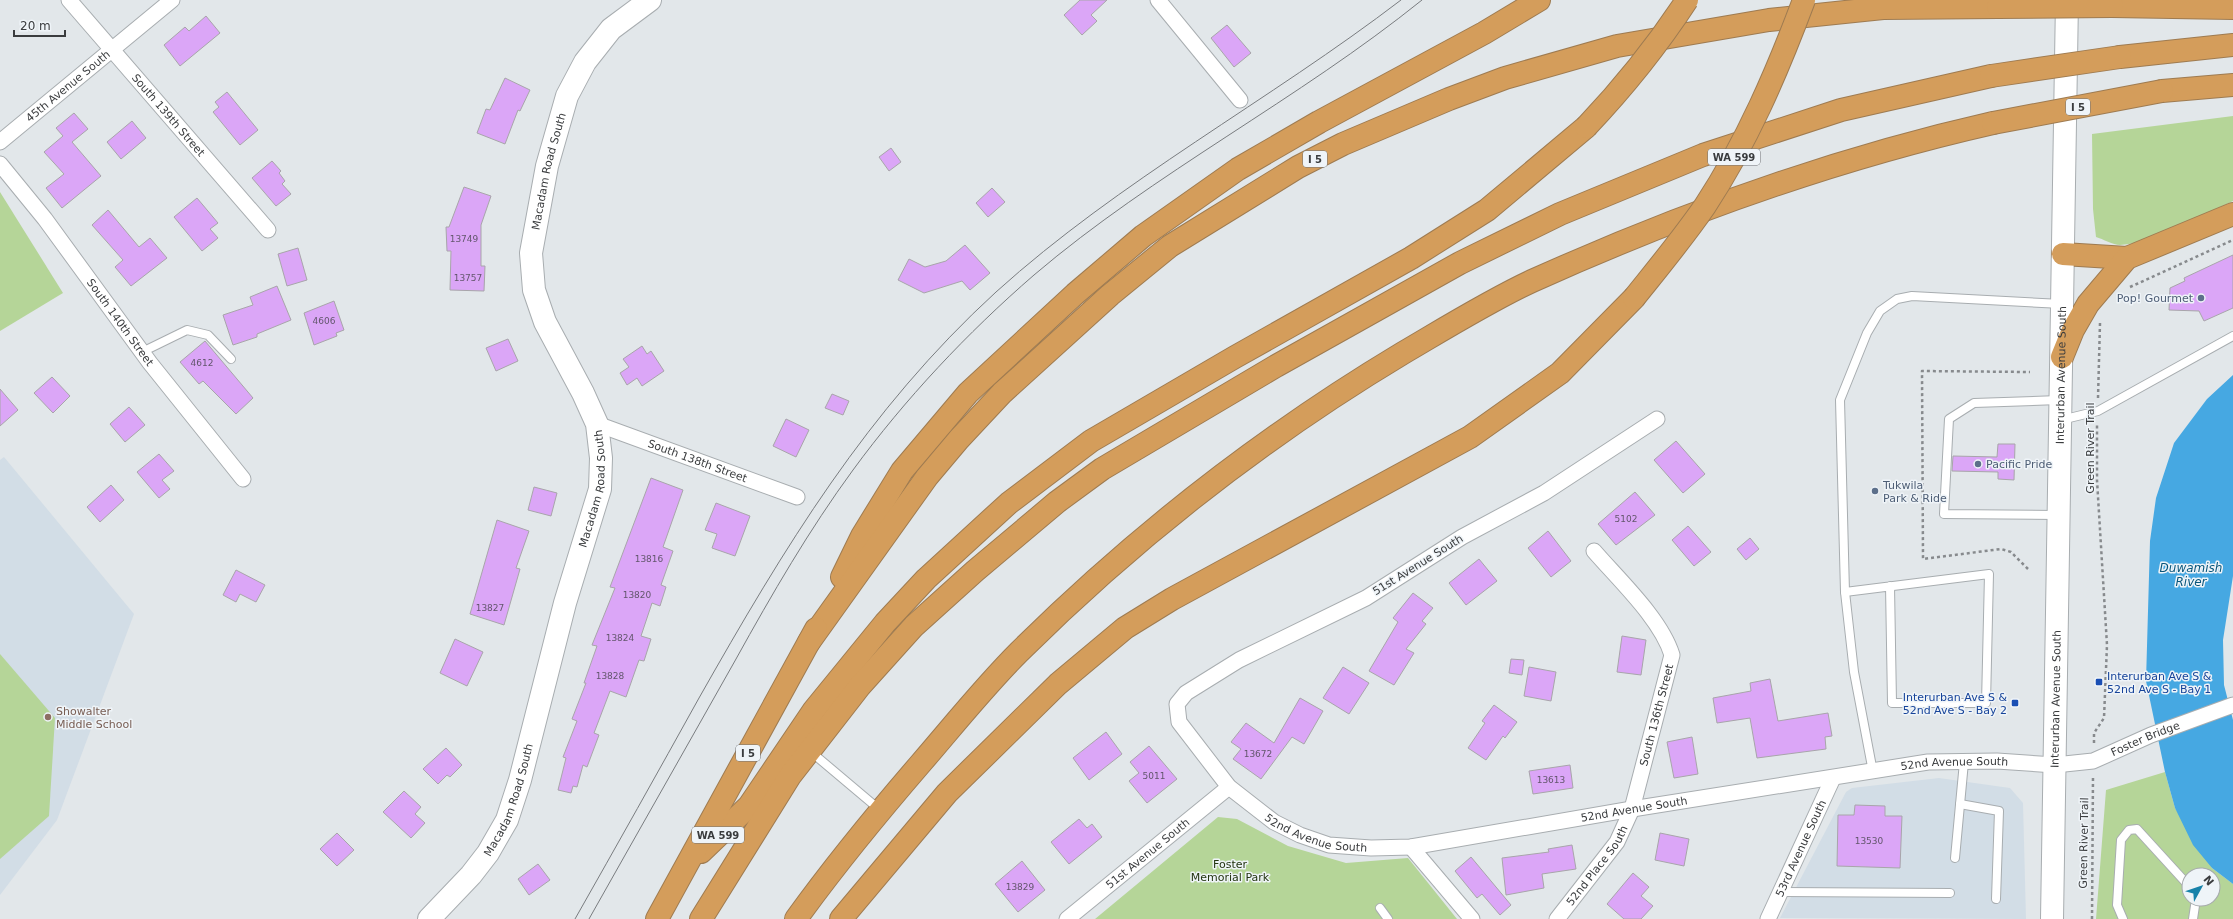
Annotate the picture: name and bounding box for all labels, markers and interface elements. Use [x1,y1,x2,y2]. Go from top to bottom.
scale bar [14,12,65,38]
text: 20 m [20,19,51,33]
street label: 45th Avenue South [23,47,113,124]
street label: South 139th Street [129,71,208,159]
road number: I 5 [2066,99,2090,115]
street label: Macadam Road South [529,111,568,231]
road number: WA 599 [1708,149,1760,165]
road number: I 5 [1303,151,1327,167]
house number: 13749 [450,234,479,244]
house number: 13757 [454,273,482,283]
street label: South 140th Street [84,276,157,369]
place label: Pop! Gourmet [2117,292,2194,305]
marker: Pop! Gourmet [2196,293,2206,303]
street label: Interurban Avenue South [2053,306,2069,444]
house number: 4606 [313,316,336,326]
house number: 4612 [191,358,213,368]
street label: Green River Trail [2084,402,2097,494]
street label: Macadam Road South [576,429,608,549]
street label: South 138th Street [646,437,750,485]
place label: Pacific Pride [1986,458,2052,471]
marker: Pacific Pride [1973,459,1983,469]
place label: Tukwila Park & Ride [1882,479,1947,505]
marker: Tukwila Park & Ride [1870,486,1880,496]
house number: 5102 [1615,514,1637,524]
street label: 51st Avenue South [1371,532,1466,598]
house number: 13816 [635,554,664,564]
water label: Duwamish River [2160,561,2222,589]
house number: 13820 [623,590,652,600]
house number: 13827 [476,603,504,613]
street label: Interurban Avenue South [2048,630,2063,768]
house number: 13824 [606,633,635,643]
street label: South 136th Street [1637,662,1676,767]
place label: Interurban Ave S & 52nd Ave S - Bay 1 [2107,670,2212,696]
house number: 13828 [596,671,625,681]
marker: Interurban Ave S & 52nd Ave S - Bay 1 [2094,677,2104,687]
place label: Interurban Ave S & 52nd Ave S - Bay 2 [1903,691,2007,717]
marker: Interurban Ave S & 52nd Ave S - Bay 2 [2010,698,2020,708]
place label: Showalter Middle School [56,705,132,731]
marker: Showalter Middle School [43,712,53,722]
street label: Foster Bridge [2109,719,2182,759]
street label: Macadam Road South [481,742,535,859]
road number: I 5 [736,745,760,761]
house number: 13672 [1244,749,1272,759]
street label: 52nd Avenue South [1900,755,2009,773]
house number: 5011 [1143,771,1165,781]
house number: 13613 [1537,775,1565,785]
street label: 52nd Avenue South [1580,794,1688,824]
street label: Green River Trail [2077,797,2091,889]
street label: 53rd Avenue South [1773,798,1829,899]
street label: 52nd Avenue South [1262,811,1368,854]
street label: 51st Avenue South [1103,815,1192,891]
street label: 52nd Place South [1563,823,1630,908]
road number: WA 599 [692,827,744,843]
house number: 13530 [1855,836,1884,846]
park label: Foster Memorial Park [1191,858,1270,884]
north arrow [2181,867,2221,907]
text: N [2200,873,2216,889]
house number: 13829 [1006,882,1035,892]

